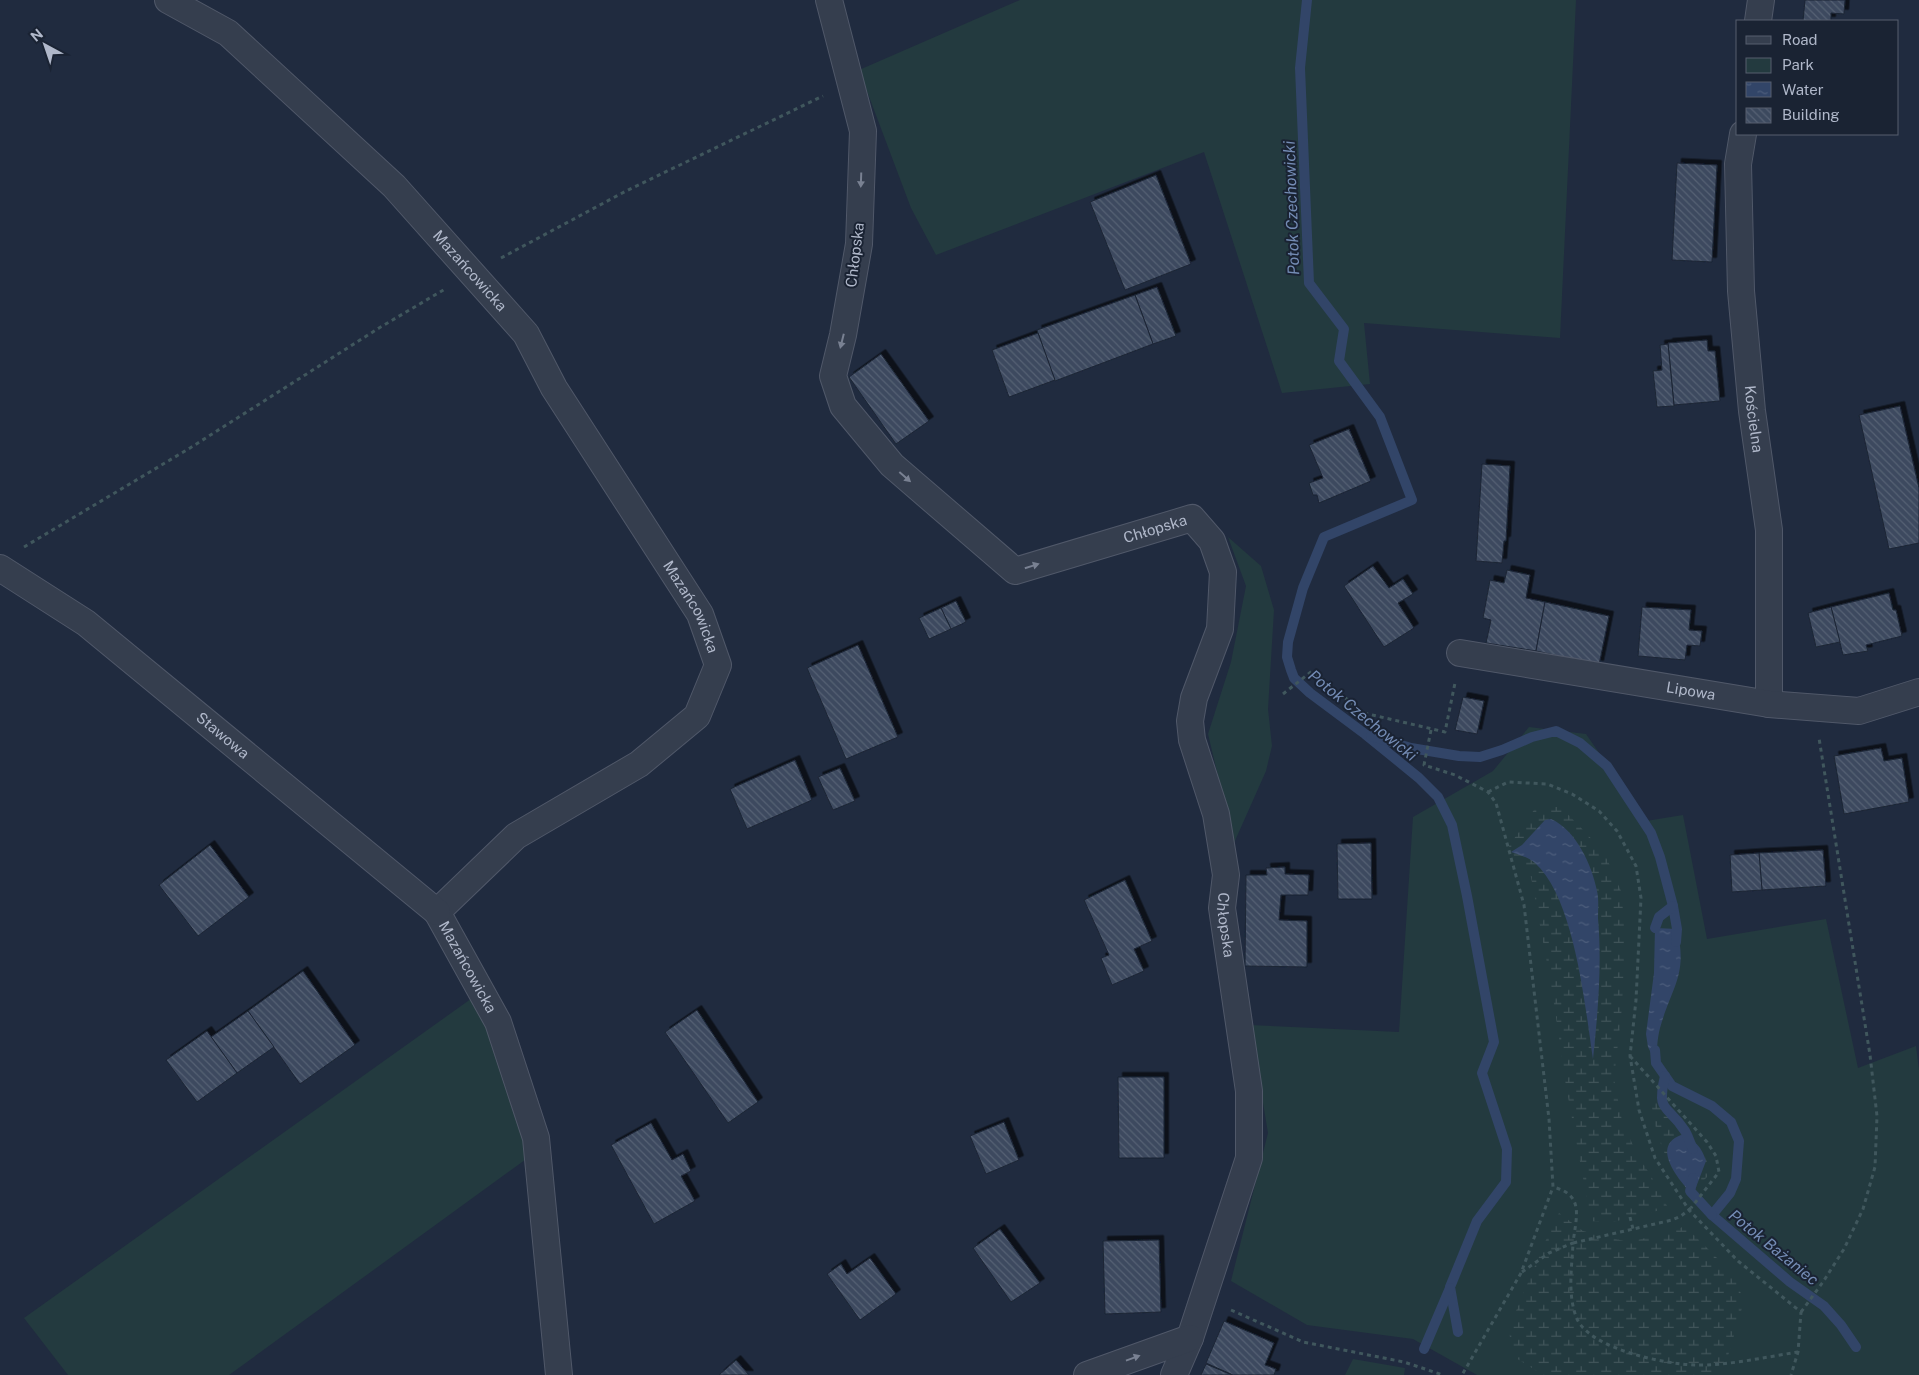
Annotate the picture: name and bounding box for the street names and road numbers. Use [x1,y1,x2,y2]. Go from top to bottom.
street label: Chłopska [842,221,867,288]
street label: Mazańcowicka [430,227,510,314]
street label: Kościelna [1742,385,1767,454]
street label: Chłopska [1121,511,1189,546]
street label: Mazańcowicka [660,557,722,655]
street label: Lipowa [1665,678,1717,703]
street label: Stawowa [193,708,253,762]
street label: Chłopska [1214,891,1238,958]
street label: Mazańcowicka [436,918,500,1016]

